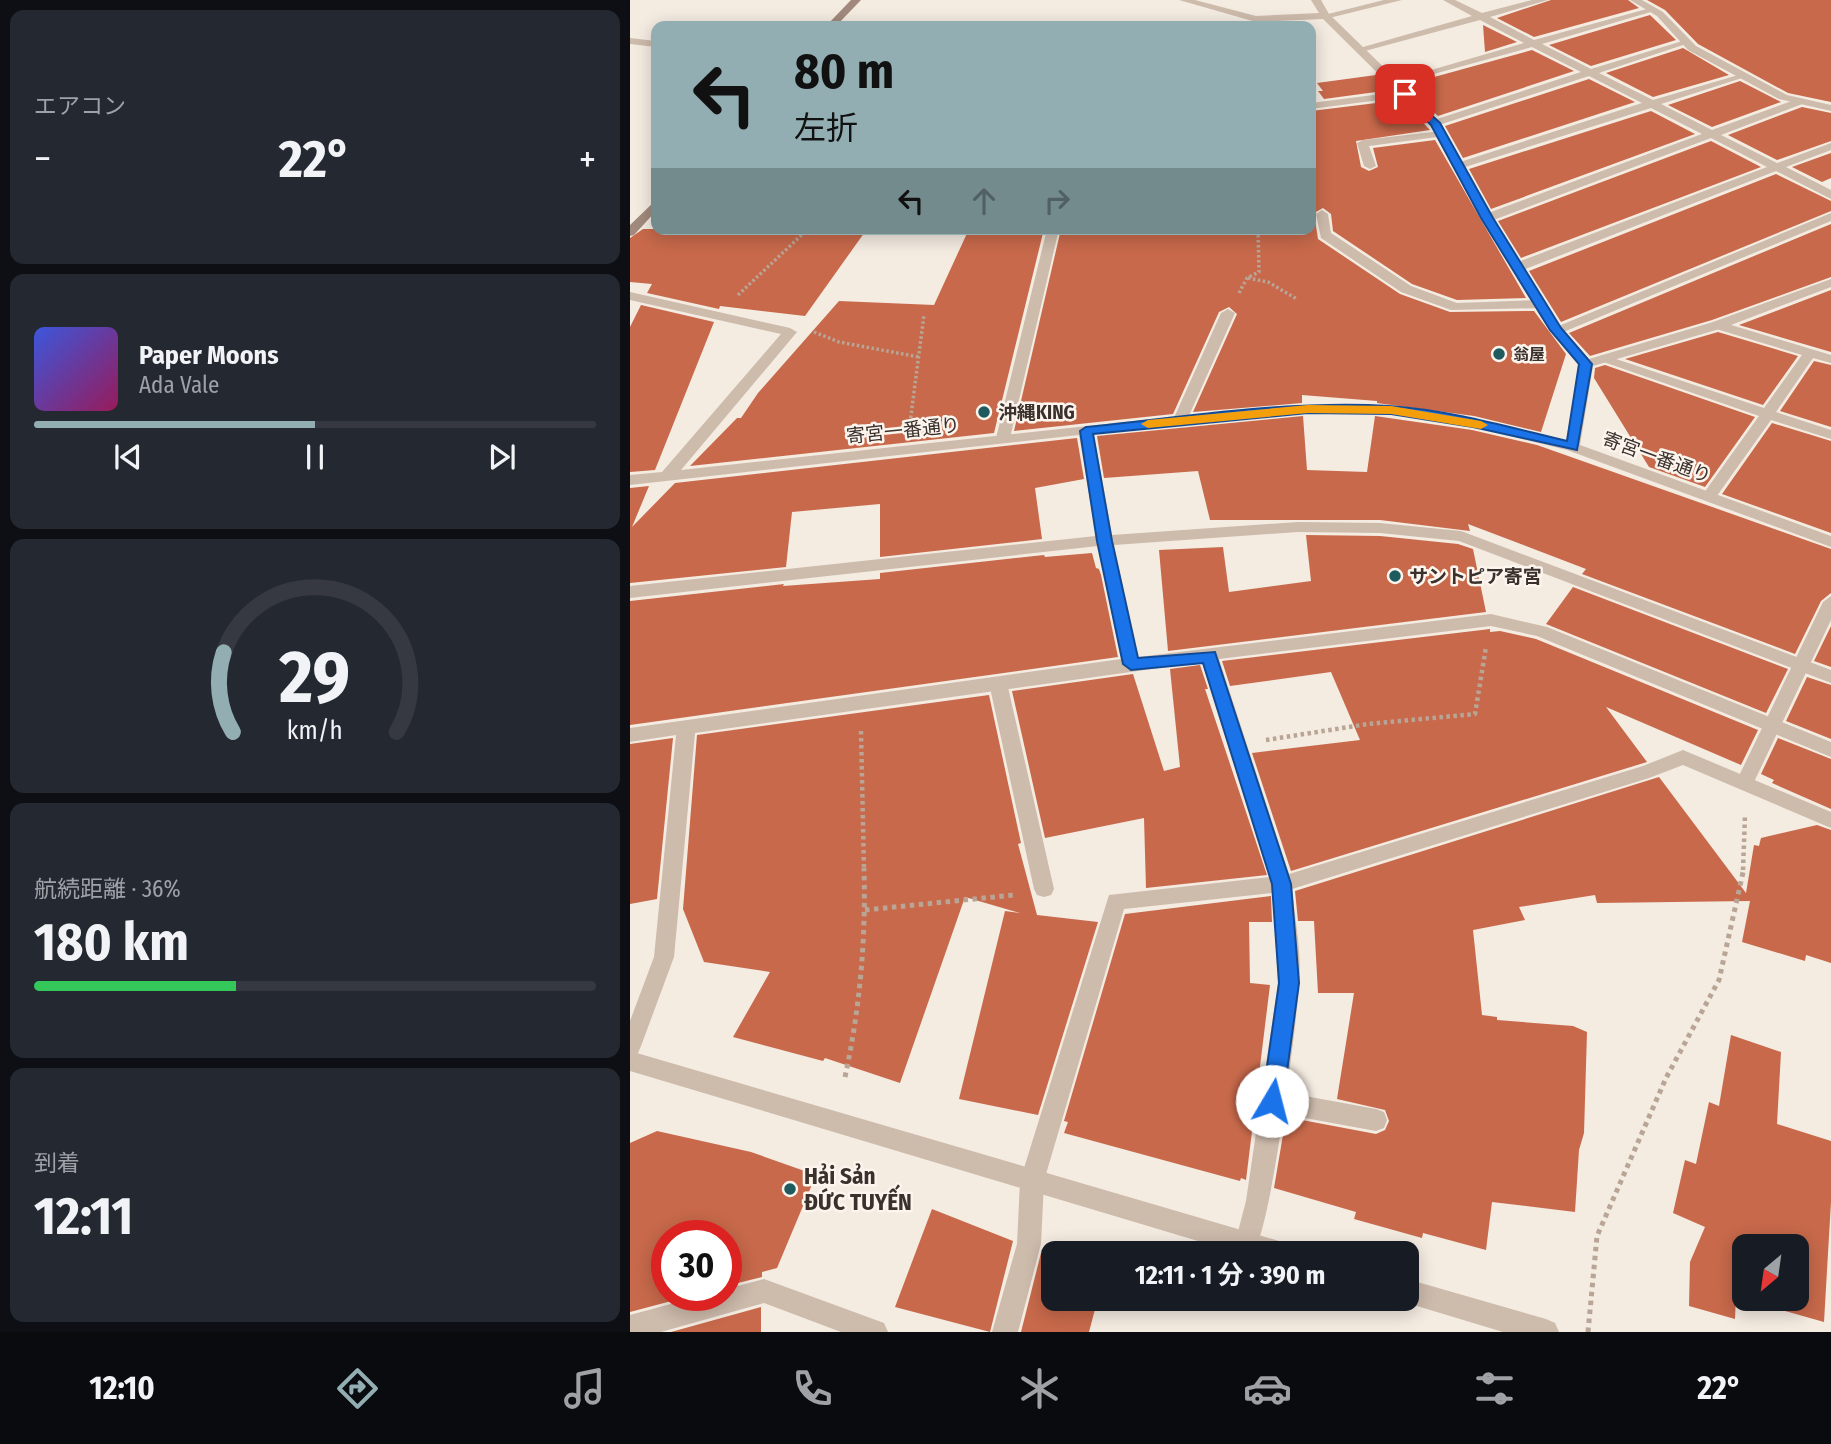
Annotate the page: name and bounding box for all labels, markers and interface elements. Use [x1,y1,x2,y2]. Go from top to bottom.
text: 80 m [794,42,894,101]
icon: left [679,49,770,140]
pin [1375,64,1435,124]
icon: arrive [1386,75,1424,113]
text: エアコン [34,92,126,120]
text: 左折 [794,109,858,147]
text: 22° [279,128,351,191]
text: − [34,136,51,182]
text: + [579,136,596,182]
icon: left [892,182,930,220]
icon: ahead [965,182,1003,220]
icon: right [1038,182,1076,220]
text: Paper Moons [139,340,279,371]
place label: 翁屋 [1513,345,1545,364]
marker: 翁屋 [1491,346,1507,362]
text: Ada Vale [139,371,219,399]
place label: 沖縄KING [998,401,1075,424]
marker: 沖縄KING [976,404,992,420]
street label: 寄宮一番通り [845,413,961,448]
street label: 寄宮一番通り [1599,427,1714,488]
icon: previous [109,438,147,476]
icon: pause [296,438,334,476]
icon: next [483,438,521,476]
place label: サントピア寄宮 [1409,565,1542,588]
marker: サントピア寄宮 [1387,568,1403,584]
text: 29 [279,634,350,721]
text: km/h [287,716,343,746]
text: 航続距離 · 36% [34,875,181,903]
text: 180 km [34,911,189,974]
position arrow [1235,1064,1309,1138]
text: 到着 [34,1149,80,1177]
place label: Hải Sản ĐỨC TUYẾN [804,1162,912,1216]
marker: Hải Sản ĐỨC TUYẾN [782,1181,798,1197]
text: 12:11 [34,1185,133,1248]
speed limit sign: 30 [651,1220,742,1311]
north arrow [1732,1234,1810,1311]
map controls [1732,1234,1809,1311]
text: 12:11 · 1 分 · 390 m [1135,1260,1325,1291]
icon: directions [333,1364,382,1413]
icon: music [560,1364,609,1413]
icon: phone [788,1364,837,1413]
icon: climate [1015,1364,1064,1413]
icon: car [1243,1364,1292,1413]
icon: filters [1470,1364,1519,1413]
text: 12:10 [89,1369,155,1407]
text: 22° [1697,1369,1742,1407]

